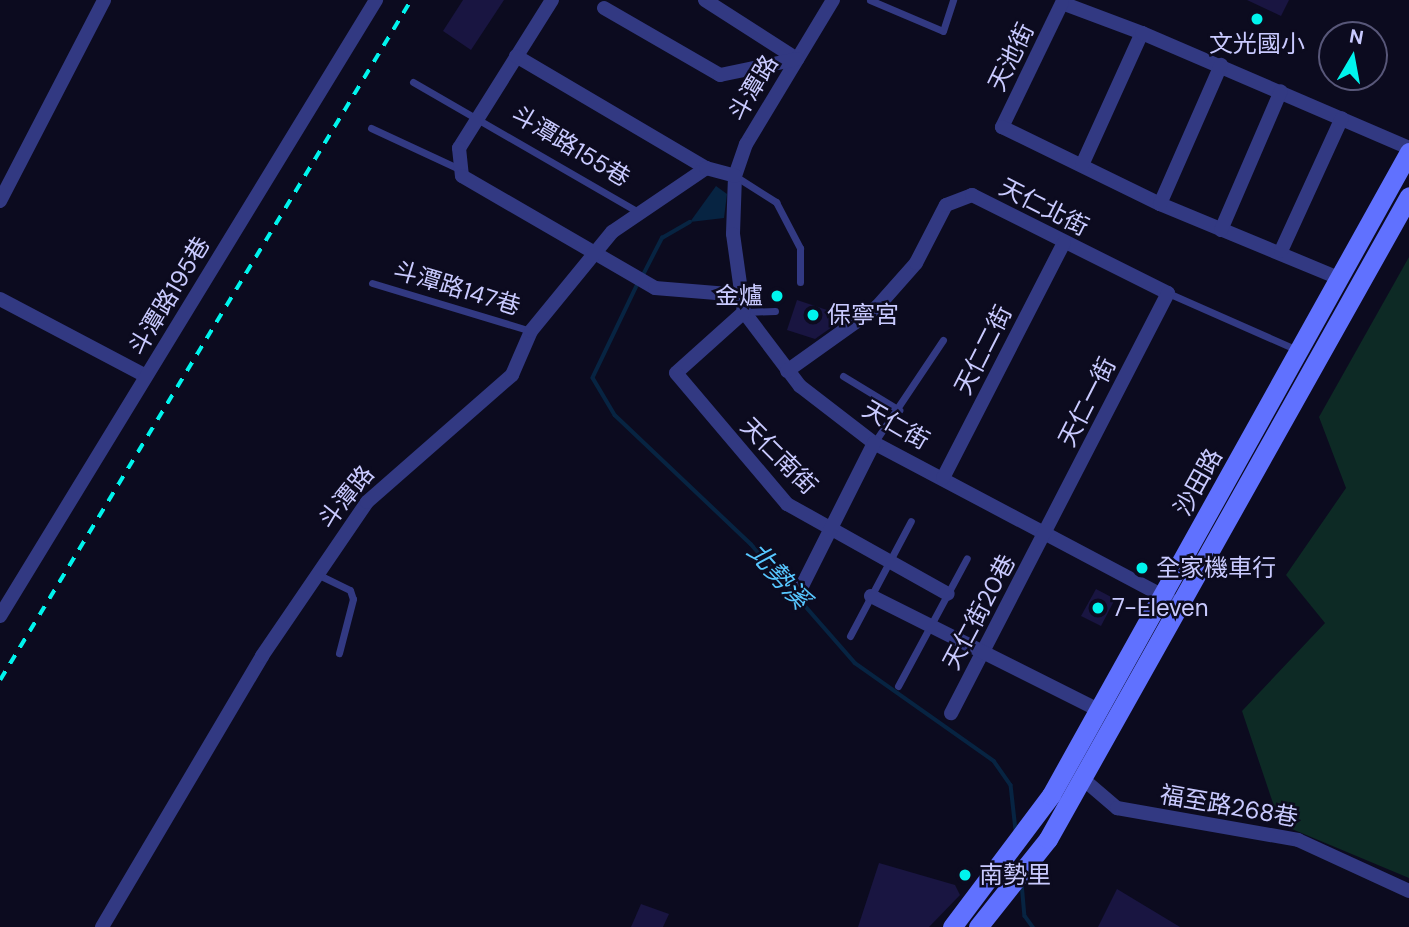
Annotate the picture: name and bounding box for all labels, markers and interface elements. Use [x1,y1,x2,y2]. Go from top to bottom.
marker: 文光國小 [1249,11,1265,27]
street label: 天池街 [982,18,1040,96]
north arrow [1318,21,1388,91]
text: N [1347,23,1365,50]
place label: 文光國小 [1209,30,1305,58]
street label: 斗潭路 [722,50,784,126]
street label: 斗潭路155巷 [507,99,635,193]
street label: 天仁北街 [995,172,1093,242]
street label: 斗潭路195巷 [122,231,216,361]
street label: 斗潭路147巷 [390,255,524,321]
place label: 金爐 [715,282,763,310]
marker: 金爐 [769,288,785,304]
place label: 保寧宮 [827,301,899,329]
street label: 天仁二街 [948,301,1018,399]
marker: 保寧宮 [805,307,821,323]
street label: 天仁一街 [1052,353,1122,451]
street label: 天仁街 [858,395,934,455]
street label: 天仁南街 [735,412,823,500]
street label: 沙田路 [1168,444,1228,520]
street label: 斗潭路 [312,460,380,534]
water label: 北勢溪 [740,537,816,615]
street label: 天仁街20巷 [937,550,1021,674]
place label: 全家機車行 [1156,554,1276,582]
marker: 全家機車行 [1134,560,1150,576]
place label: 7-Eleven [1112,594,1209,622]
marker: 7-Eleven [1090,600,1106,616]
street label: 福至路268巷 [1158,780,1300,832]
place label: 南勢里 [979,861,1051,889]
marker: 南勢里 [957,867,973,883]

